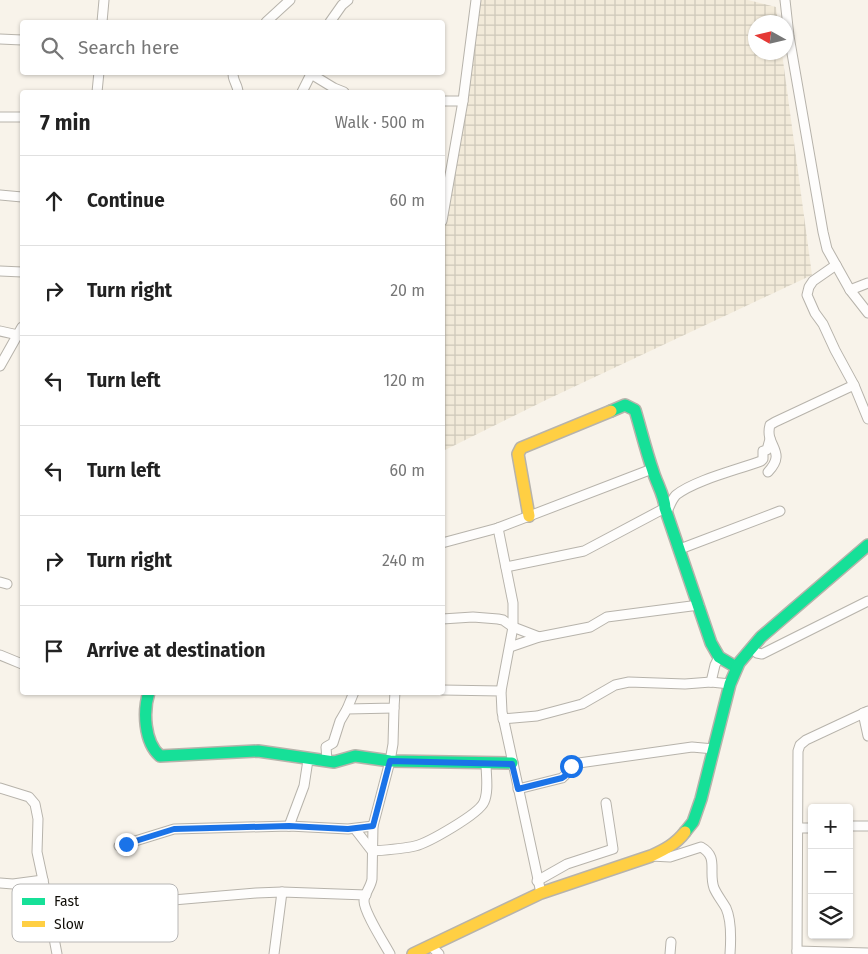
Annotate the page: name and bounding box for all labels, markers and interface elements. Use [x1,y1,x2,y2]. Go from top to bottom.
north arrow [748,15,793,60]
search box [20,20,445,75]
icon: search [38,34,66,62]
text: Search here [78,36,179,59]
text: 7 min [40,110,91,136]
text: Walk · 500 m [335,113,425,132]
icon: ahead [40,187,68,215]
text: Continue [87,189,165,212]
text: 60 m [390,191,425,210]
icon: right [40,277,68,305]
text: Turn right [87,279,172,302]
text: 20 m [390,281,425,300]
icon: left [40,367,68,395]
text: Turn left [87,369,161,392]
text: 120 m [383,371,425,390]
icon: left [40,457,68,485]
text: Turn left [87,459,161,482]
text: 60 m [390,461,425,480]
icon: right [40,547,68,575]
text: Turn right [87,549,172,572]
text: 240 m [382,551,425,570]
icon: arrive [40,637,68,665]
text: Arrive at destination [87,639,266,662]
route start [560,755,583,778]
map controls [808,804,853,939]
button: + [808,804,853,849]
route end [115,833,138,856]
button: − [808,849,853,894]
legend [12,884,178,942]
text: Fast [54,893,80,910]
button: layers [808,894,853,939]
text: Slow [54,916,84,933]

